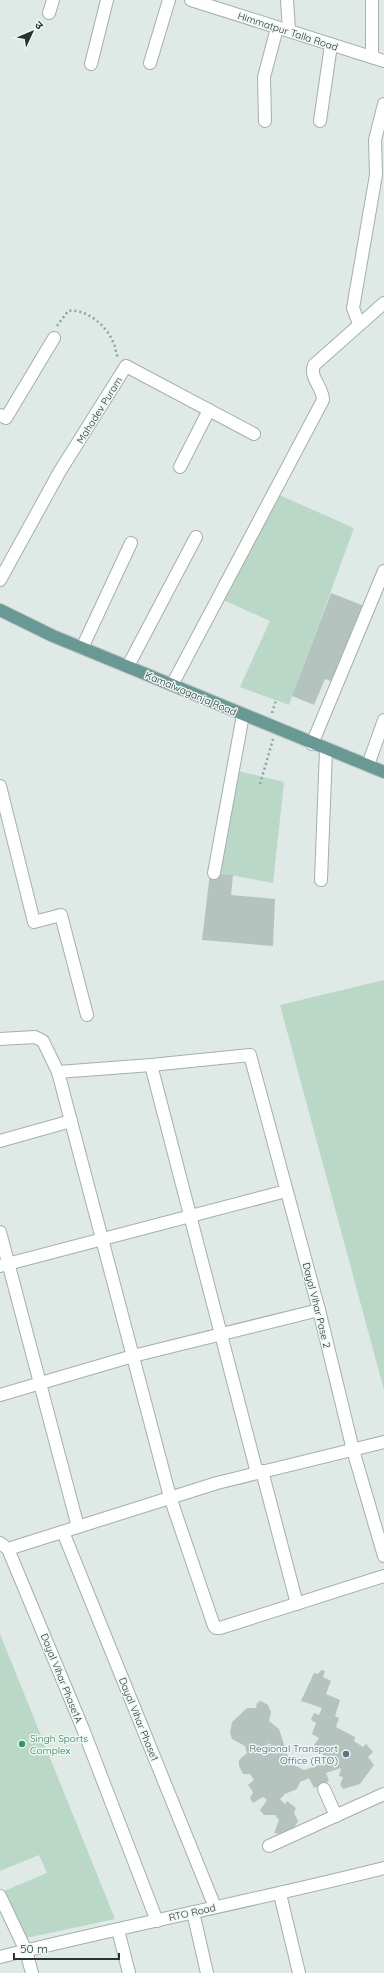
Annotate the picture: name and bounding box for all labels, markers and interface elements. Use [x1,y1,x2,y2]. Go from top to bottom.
street label: Himmatpur Talla Road [236,9,340,54]
north arrow [12,12,52,52]
text: उ [32,18,47,33]
street label: Mahadev Puram [74,374,125,446]
street label: Kamalwaganja Road [143,668,238,719]
street label: Dayal Vihar Pase 2 [300,1261,334,1350]
street label: Dayal Vihar Phase1A [38,1632,86,1725]
street label: Dayal Vihar Phase1 [116,1676,161,1763]
place label: Singh Sports Complex [30,1732,88,1757]
marker: Singh Sports Complex [17,1739,27,1749]
place label: Regional Transport Office (RTO) [249,1742,339,1767]
marker: Regional Transport Office (RTO) [341,1749,351,1759]
street label: RTO Road [167,1901,217,1924]
scale bar [14,1935,119,1961]
text: 50 m [20,1941,48,1956]

